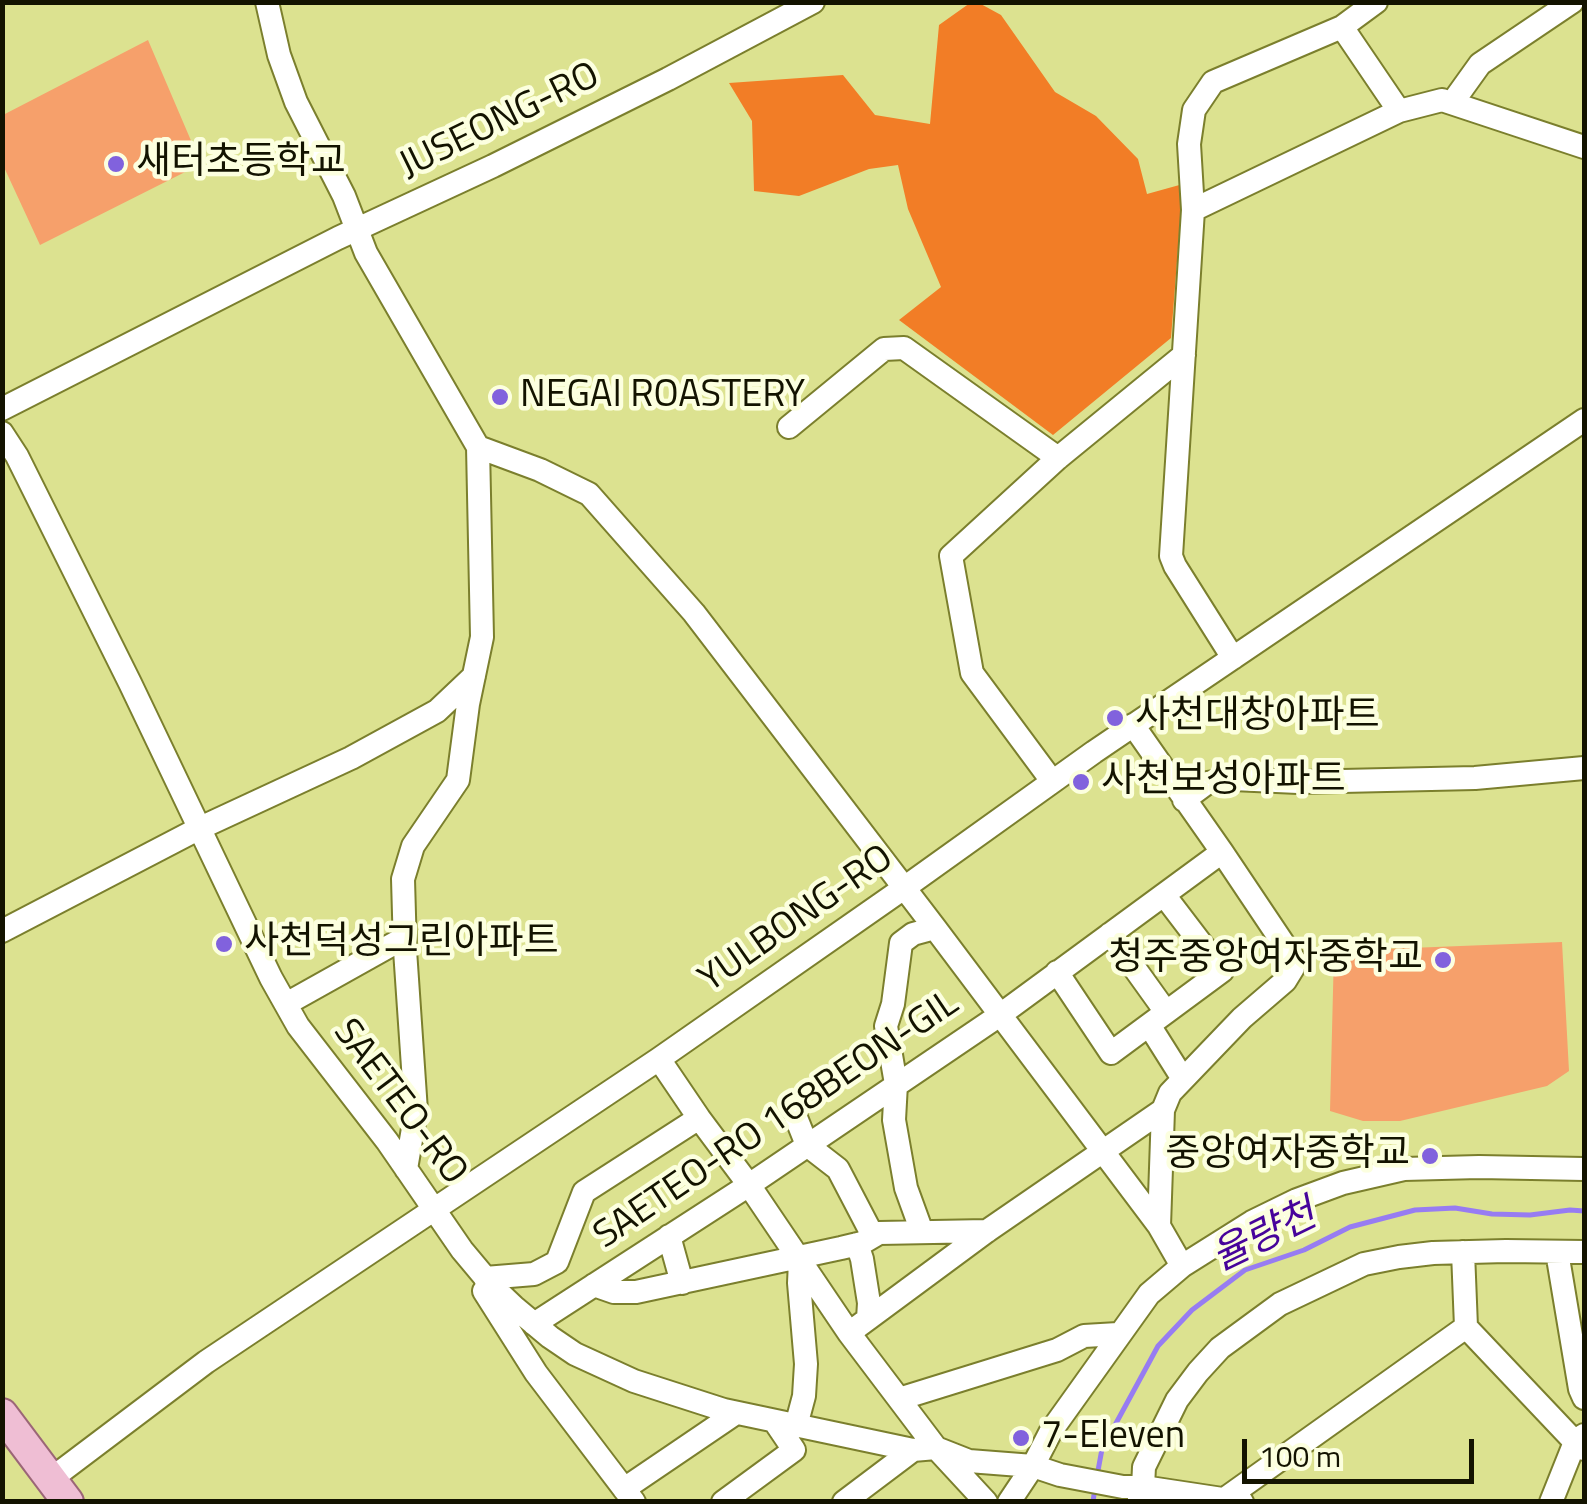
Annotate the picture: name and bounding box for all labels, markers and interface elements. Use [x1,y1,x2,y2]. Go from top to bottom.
street label: JUSEONG-RO [393,54,607,190]
place label: 새터초등학교 [136,141,346,187]
marker: 새터초등학교 [105,153,127,175]
place label: NEGAI ROASTERY [520,374,805,420]
marker: NEGAI ROASTERY [489,386,511,408]
place label: 사천대창아파트 [1135,695,1380,741]
marker: 사천대창아파트 [1104,707,1126,729]
place label: 사천보성아파트 [1101,759,1346,805]
marker: 사천보성아파트 [1070,771,1092,793]
street label: YULBONG-RO [691,837,903,1003]
place label: 사천덕성그린아파트 [244,921,559,967]
marker: 사천덕성그린아파트 [213,933,235,955]
place label: 청주중앙여자중학교 [1108,937,1423,983]
marker: 청주중앙여자중학교 [1432,949,1454,971]
street label: SAETEO-RO 168BEON-GIL [586,982,968,1260]
street label: SAETEO-RO [322,1011,476,1195]
place label: 중앙여자중학교 [1165,1133,1410,1179]
marker: 중앙여자중학교 [1419,1145,1441,1167]
water label: 율량천 [1205,1192,1325,1284]
place label: 7-Eleven [1041,1415,1185,1461]
scale bar [1247,1419,1480,1481]
marker: 7-Eleven [1010,1427,1032,1449]
text: 100 m [1259,1433,1341,1479]

